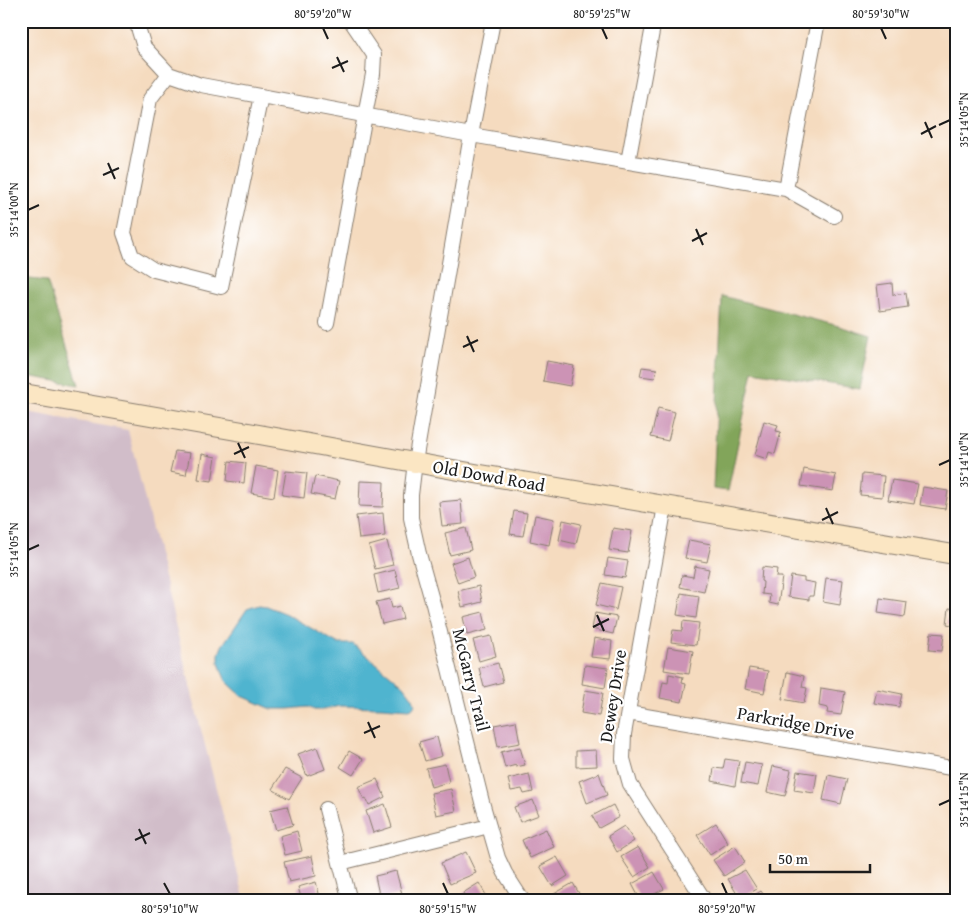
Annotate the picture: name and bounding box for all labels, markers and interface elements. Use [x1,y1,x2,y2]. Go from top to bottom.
text: 80°59'20"W [294,5,353,22]
text: 80°59'25"W [573,5,632,22]
text: 80°59'30"W [852,5,911,22]
text: 35°14'05"N [955,92,972,148]
text: 35°14'00"N [5,182,22,238]
text: 35°14'10"N [955,432,972,488]
street label: Old Dowd Road [431,452,548,499]
text: 35°14'05"N [5,522,22,578]
street label: McGarry Trail [446,625,497,734]
street label: Dewey Drive [592,648,633,744]
street label: Parkridge Drive [735,699,857,746]
text: 35°14'15"N [955,772,972,828]
scale bar [770,842,870,874]
text: 50 m [778,848,809,869]
text: 80°59'10"W [141,900,200,917]
text: 80°59'15"W [419,900,478,917]
text: 80°59'20"W [698,900,757,917]

